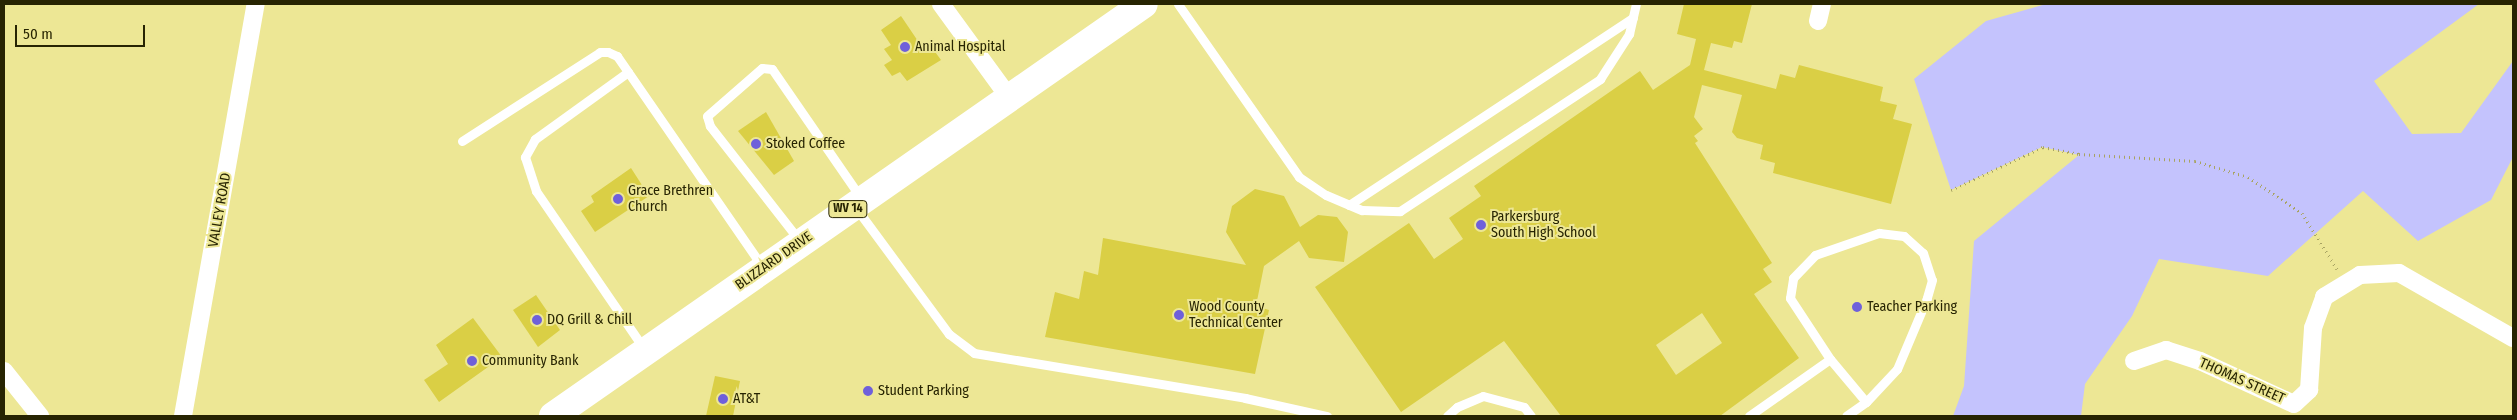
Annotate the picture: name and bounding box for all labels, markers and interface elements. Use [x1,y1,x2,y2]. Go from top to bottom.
scale bar [18,15,148,47]
text: 50 m [23,25,53,43]
place label: Animal Hospital [915,39,1005,55]
marker: Animal Hospital [899,41,911,53]
place label: Stoked Coffee [766,136,845,152]
marker: Stoked Coffee [750,138,762,150]
street label: VALLEY ROAD [205,172,235,248]
place label: Grace Brethren Church [628,183,713,216]
marker: Grace Brethren Church [612,193,624,205]
road number: WV 14 [828,200,868,218]
place label: Parkersburg South High School [1491,209,1596,242]
marker: Parkersburg South High School [1475,219,1487,231]
street label: BLIZZARD DRIVE [732,228,816,294]
place label: Wood County Technical Center [1189,299,1283,332]
place label: Teacher Parking [1867,299,1957,315]
marker: Teacher Parking [1851,301,1863,313]
marker: Wood County Technical Center [1173,309,1185,321]
place label: DQ Grill & Chill [547,312,632,328]
marker: DQ Grill & Chill [531,314,543,326]
place label: Community Bank [482,353,578,369]
marker: Community Bank [466,355,478,367]
street label: THOMAS STREET [2197,355,2287,407]
place label: Student Parking [878,383,969,399]
marker: Student Parking [862,385,874,397]
place label: AT&T [733,391,760,407]
marker: AT&T [717,393,729,405]

